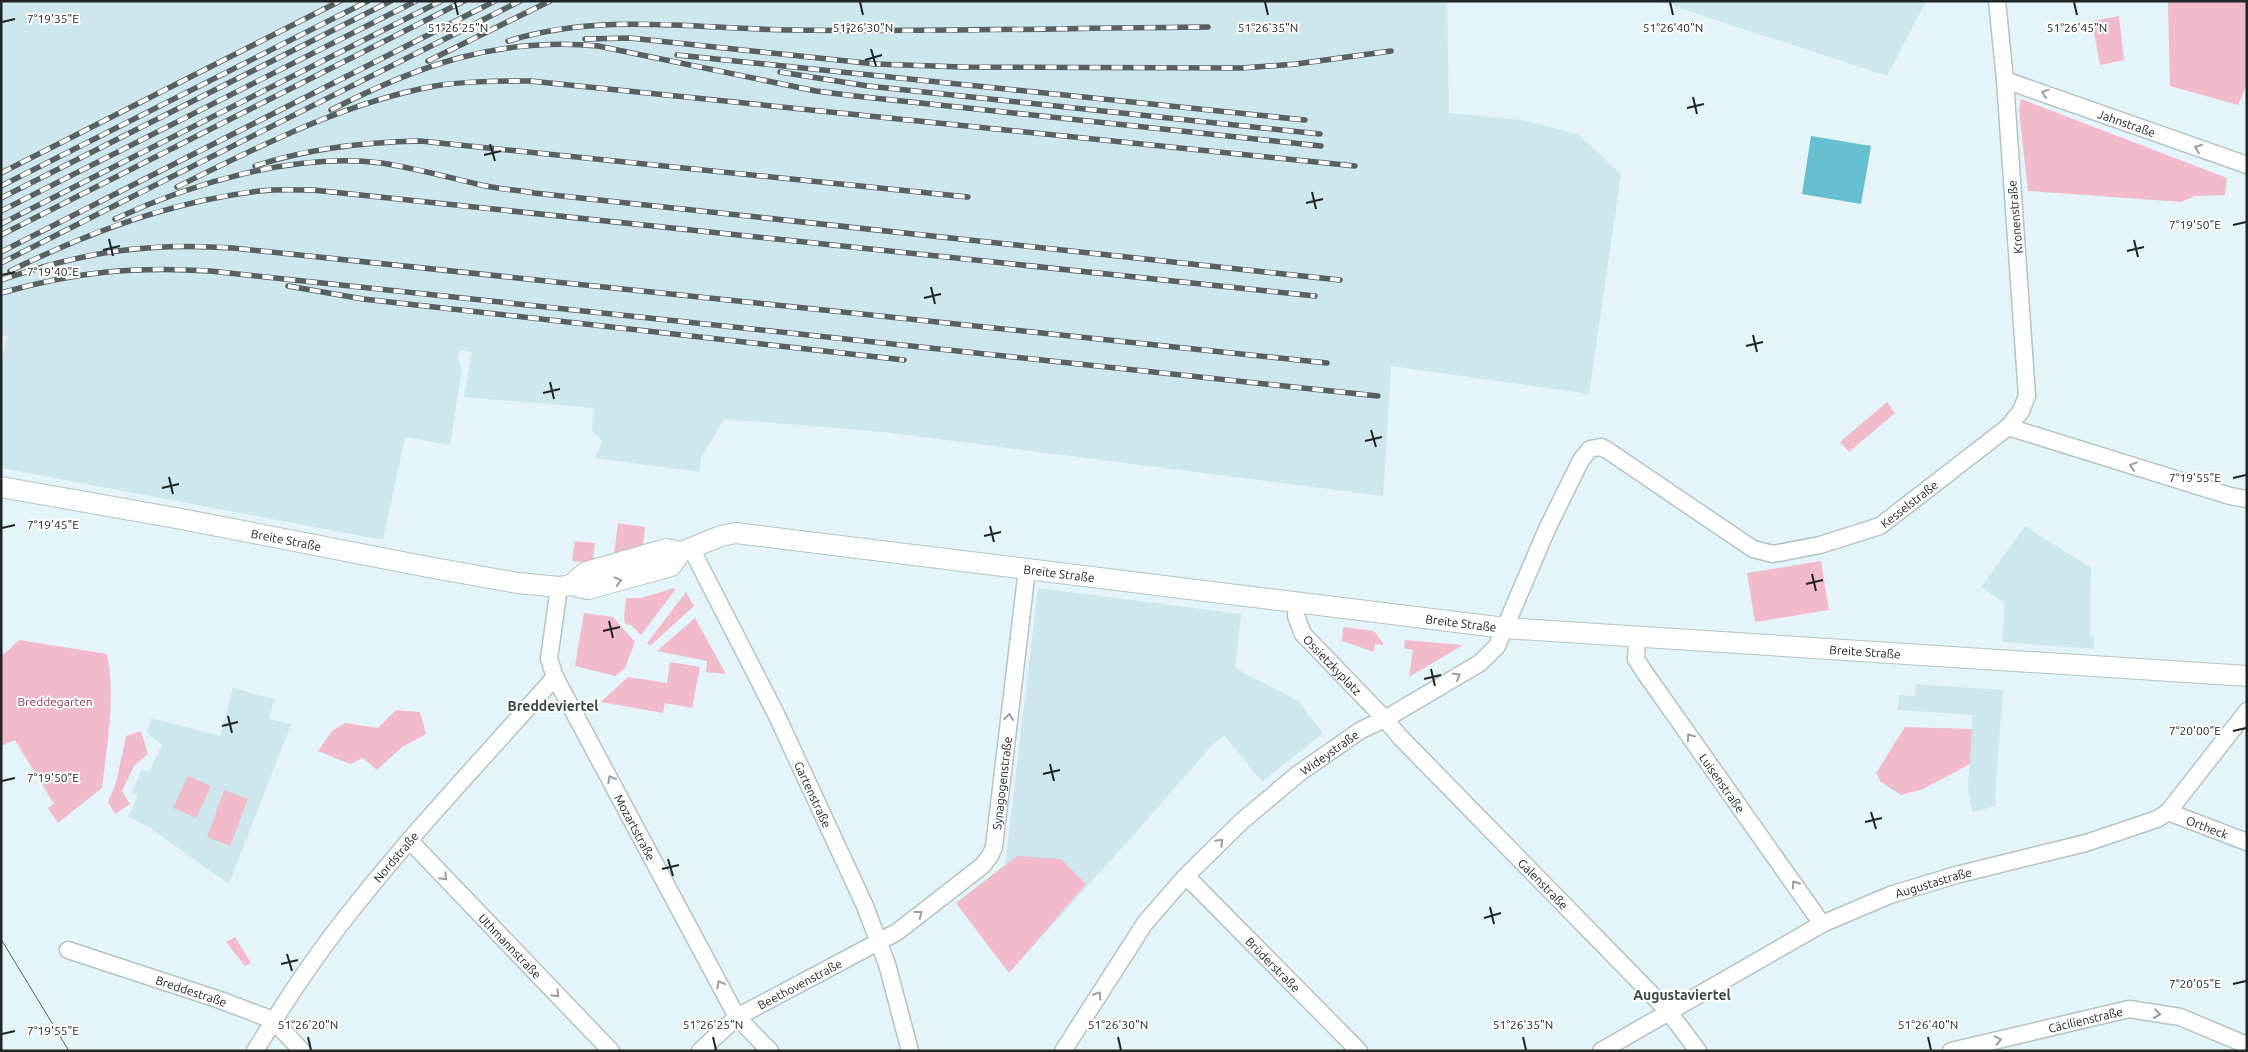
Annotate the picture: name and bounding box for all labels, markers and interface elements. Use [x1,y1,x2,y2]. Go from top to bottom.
text: 7°19'35"E [27,12,79,25]
text: 51°26'25"N [428,21,488,34]
text: 51°26'30"N [833,21,893,34]
text: 51°26'35"N [1238,21,1298,34]
text: 51°26'40"N [1643,21,1703,34]
text: 51°26'45"N [2047,21,2107,34]
one-way arrow [2041,89,2049,99]
street label: Jahnstraße [2096,107,2157,139]
one-way arrow [2194,144,2203,154]
street label: Kronenstraße [2005,180,2025,254]
text: 7°19'50"E [2169,218,2221,231]
text: 7°19'40"E [27,265,79,278]
one-way arrow [2129,461,2138,471]
text: 7°19'55"E [2169,471,2221,484]
street label: Kesselstraße [1878,478,1940,530]
text: 7°19'45"E [27,518,79,531]
street label: Breite Straße [250,526,322,553]
street label: Breite Straße [1023,562,1095,584]
one-way arrow [613,576,622,587]
street label: Breite Straße [1425,612,1497,633]
street label: Ossietzkyplatz [1301,632,1365,698]
street label: Breite Straße [1829,642,1901,660]
one-way arrow [1451,672,1460,682]
park label: Breddegarten [17,695,93,708]
district label: Breddeviertel [507,698,599,714]
one-way arrow [1003,713,1014,721]
text: 7°20'00"E [2169,724,2221,737]
street label: Wideystraße [1297,727,1361,777]
one-way arrow [1687,733,1696,743]
street label: Synagogenstraße [990,736,1014,830]
street label: Luisenstraße [1697,751,1748,815]
street label: Gartenstraße [792,759,834,829]
text: 7°19'50"E [27,771,79,784]
one-way arrow [607,775,617,784]
street label: Mozartstraße [612,792,658,862]
street label: Ortheck [2185,813,2230,841]
street label: Nordstraße [371,829,420,885]
one-way arrow [1215,839,1224,848]
street label: Galenstraße [1516,856,1571,912]
street label: Augustastraße [1894,865,1973,900]
one-way arrow [438,871,447,880]
one-way arrow [1792,880,1801,890]
street label: Uthmannstraße [476,911,544,981]
one-way arrow [913,912,922,920]
street label: Brüderstraße [1243,934,1303,994]
street label: Beethovenstraße [755,956,844,1011]
street label: Breddestraße [154,973,229,1009]
text: 7°20'05"E [2169,977,2221,990]
one-way arrow [716,980,726,989]
district label: Augustaviertel [1633,987,1731,1003]
one-way arrow [550,988,559,997]
one-way arrow [1092,991,1102,1000]
street label: Cäcilienstraße [2047,1004,2124,1034]
one-way arrow [2152,1008,2161,1018]
text: 51°26'20"N [278,1018,338,1031]
text: 51°26'25"N [683,1018,743,1031]
text: 51°26'30"N [1088,1018,1148,1031]
text: 51°26'35"N [1493,1018,1553,1031]
text: 51°26'40"N [1898,1018,1958,1031]
text: 7°19'55"E [27,1024,79,1037]
one-way arrow [1994,1035,2003,1046]

